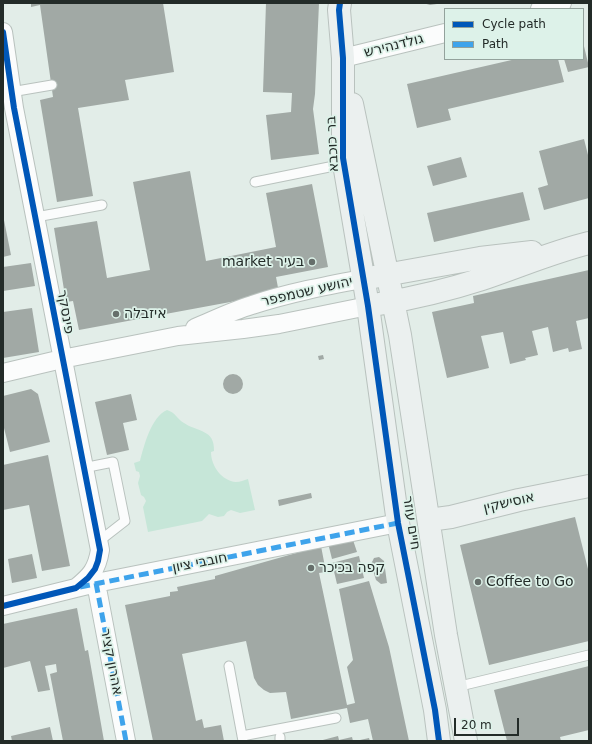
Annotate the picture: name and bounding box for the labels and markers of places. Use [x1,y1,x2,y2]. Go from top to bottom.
place label: market בעיר [222,254,304,270]
marker: market בעיר [307,257,317,267]
place label: איזבלה [124,306,167,322]
marker: איזבלה [111,309,121,319]
place label: קפה בכיכר [319,560,385,576]
marker: קפה בכיכר [306,563,316,573]
place label: Coffee to Go [486,574,574,590]
marker: Coffee to Go [473,577,483,587]

